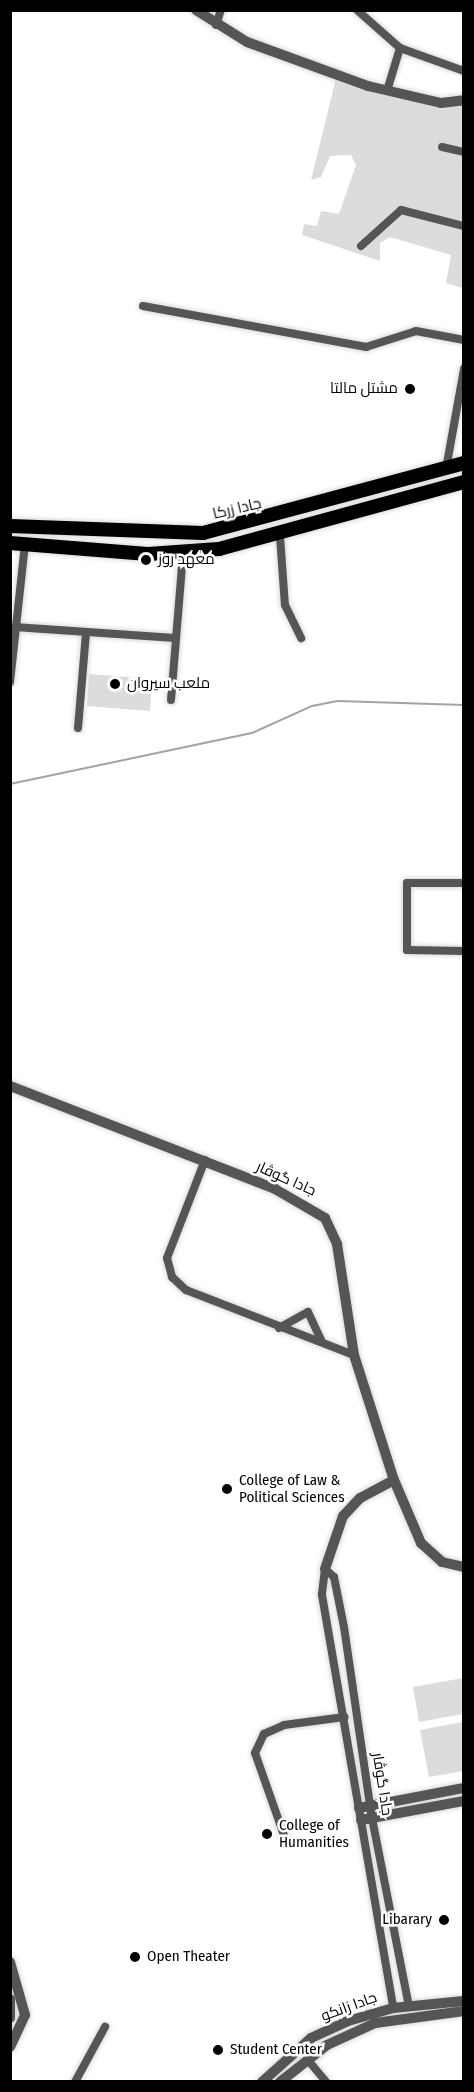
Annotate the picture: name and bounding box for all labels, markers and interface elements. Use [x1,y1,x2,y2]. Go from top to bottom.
place label: مشتل مالتا [330,380,398,398]
marker: مشتل مالتا [403,382,417,396]
street label: جادا زرکا [211,495,263,523]
place label: معهد روز [158,551,215,569]
marker: معهد روز [139,553,153,567]
place label: ملعب سيروان [127,675,210,693]
marker: ملعب سيروان [108,677,122,691]
street label: جادا گوڤار [253,1158,319,1200]
place label: College of Law & Political Sciences [239,1471,345,1506]
marker: College of Law & Political Sciences [220,1482,234,1496]
street label: جادا گوڤار [368,1751,396,1817]
place label: College of Humanities [279,1816,349,1851]
marker: College of Humanities [260,1827,274,1841]
place label: Libarary [382,1911,432,1929]
marker: Libarary [437,1913,451,1927]
place label: Open Theater [147,1948,230,1966]
marker: Open Theater [128,1950,142,1964]
street label: جادا زانکو [319,1989,379,2025]
place label: Student Center [230,2041,322,2059]
marker: Student Center [211,2043,225,2057]

